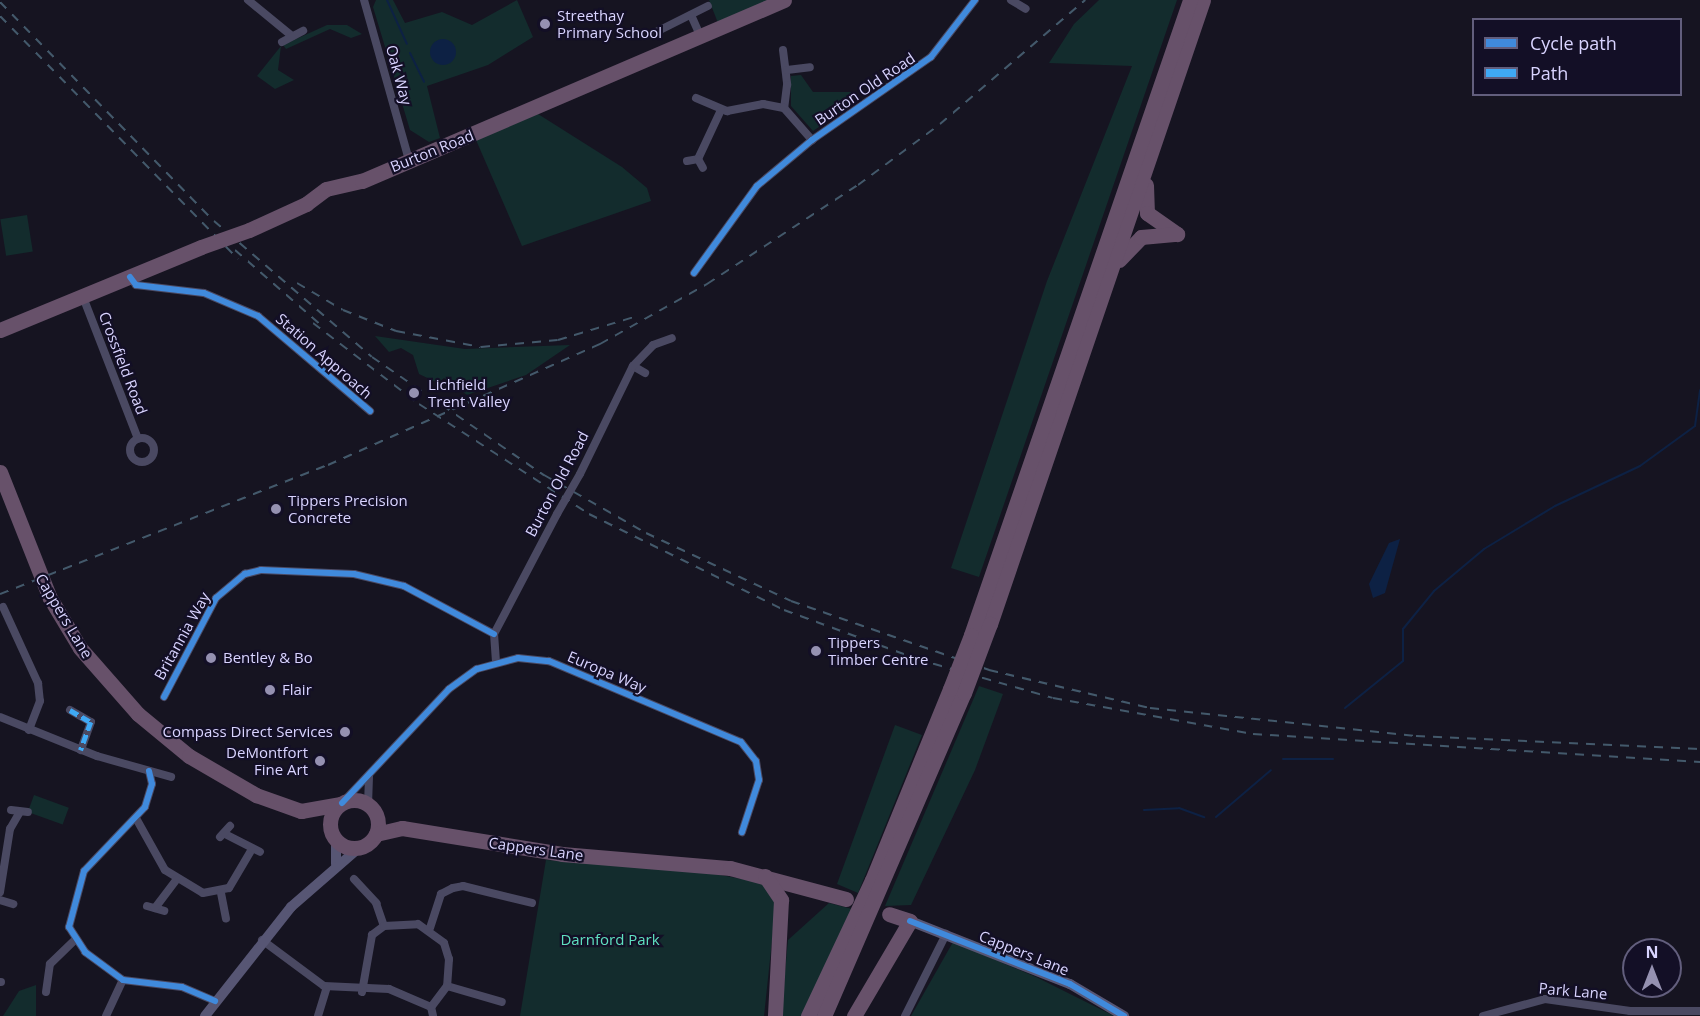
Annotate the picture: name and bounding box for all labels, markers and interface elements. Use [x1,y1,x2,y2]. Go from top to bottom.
place label: Streethay Primary School [557,6,662,41]
marker: Streethay Primary School [538,17,552,31]
legend [1472,18,1682,96]
text: Cycle path [1530,31,1617,55]
street label: Oak Way [382,43,416,107]
street label: Burton Old Road [812,49,918,129]
text: Path [1530,61,1568,85]
street label: Burton Road [388,126,476,176]
street label: Crossfield Road [95,309,151,417]
street label: Station Approach [272,310,376,402]
place label: Lichfield Trent Valley [428,375,510,410]
marker: Lichfield Trent Valley [405,384,423,402]
street label: Burton Old Road [522,428,592,540]
place label: Tippers Precision Concrete [288,491,408,526]
marker: Tippers Precision Concrete [269,502,283,516]
street label: Cappers Lane [32,570,96,662]
street label: Britannia Way [151,589,213,683]
place label: Tippers Timber Centre [828,633,929,668]
marker: Tippers Timber Centre [809,644,823,658]
street label: Europa Way [565,647,649,697]
place label: Bentley & Bo [223,649,313,667]
marker: Bentley & Bo [204,651,218,665]
place label: Flair [282,681,312,699]
marker: Flair [263,683,277,697]
place label: Compass Direct Services [162,723,333,741]
marker: Compass Direct Services [338,725,352,739]
place label: DeMontfort Fine Art [226,743,308,778]
marker: DeMontfort Fine Art [313,754,327,768]
street label: Cappers Lane [487,833,585,865]
street label: Cappers Lane [976,927,1072,979]
park label: Darnford Park [560,931,660,949]
north arrow [1622,938,1682,998]
text: N [1645,941,1659,963]
street label: Park Lane [1538,979,1608,1003]

